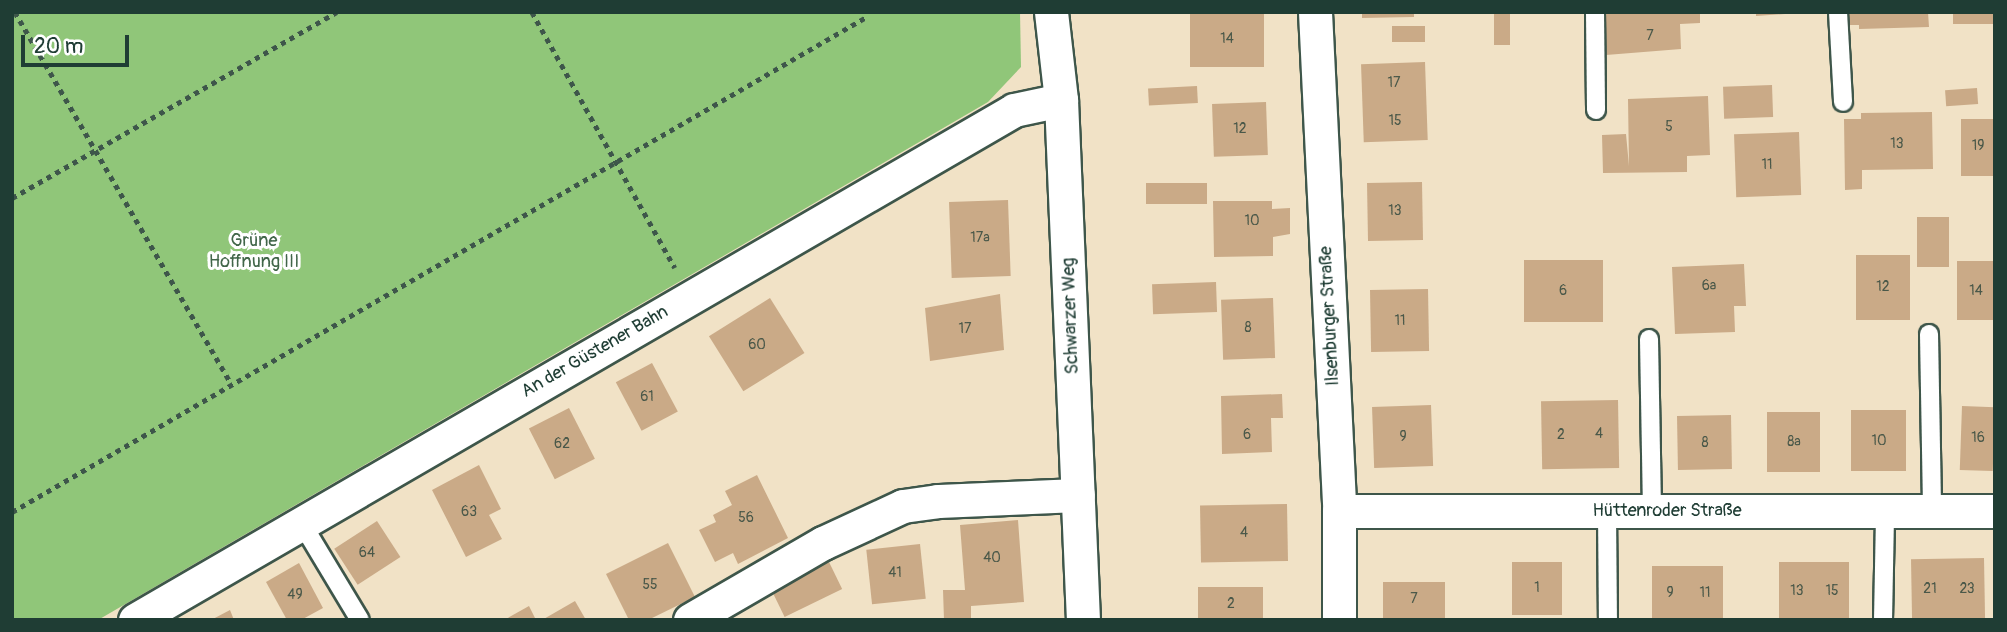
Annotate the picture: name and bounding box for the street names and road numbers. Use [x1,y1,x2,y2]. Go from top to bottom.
street label: Ilsenburger Straße [1316,246,1344,386]
street label: Schwarzer Weg [1058,257,1084,375]
street label: An der Güstener Bahn [518,301,672,403]
street label: Hüttenroder Straße [1592,500,1742,522]

